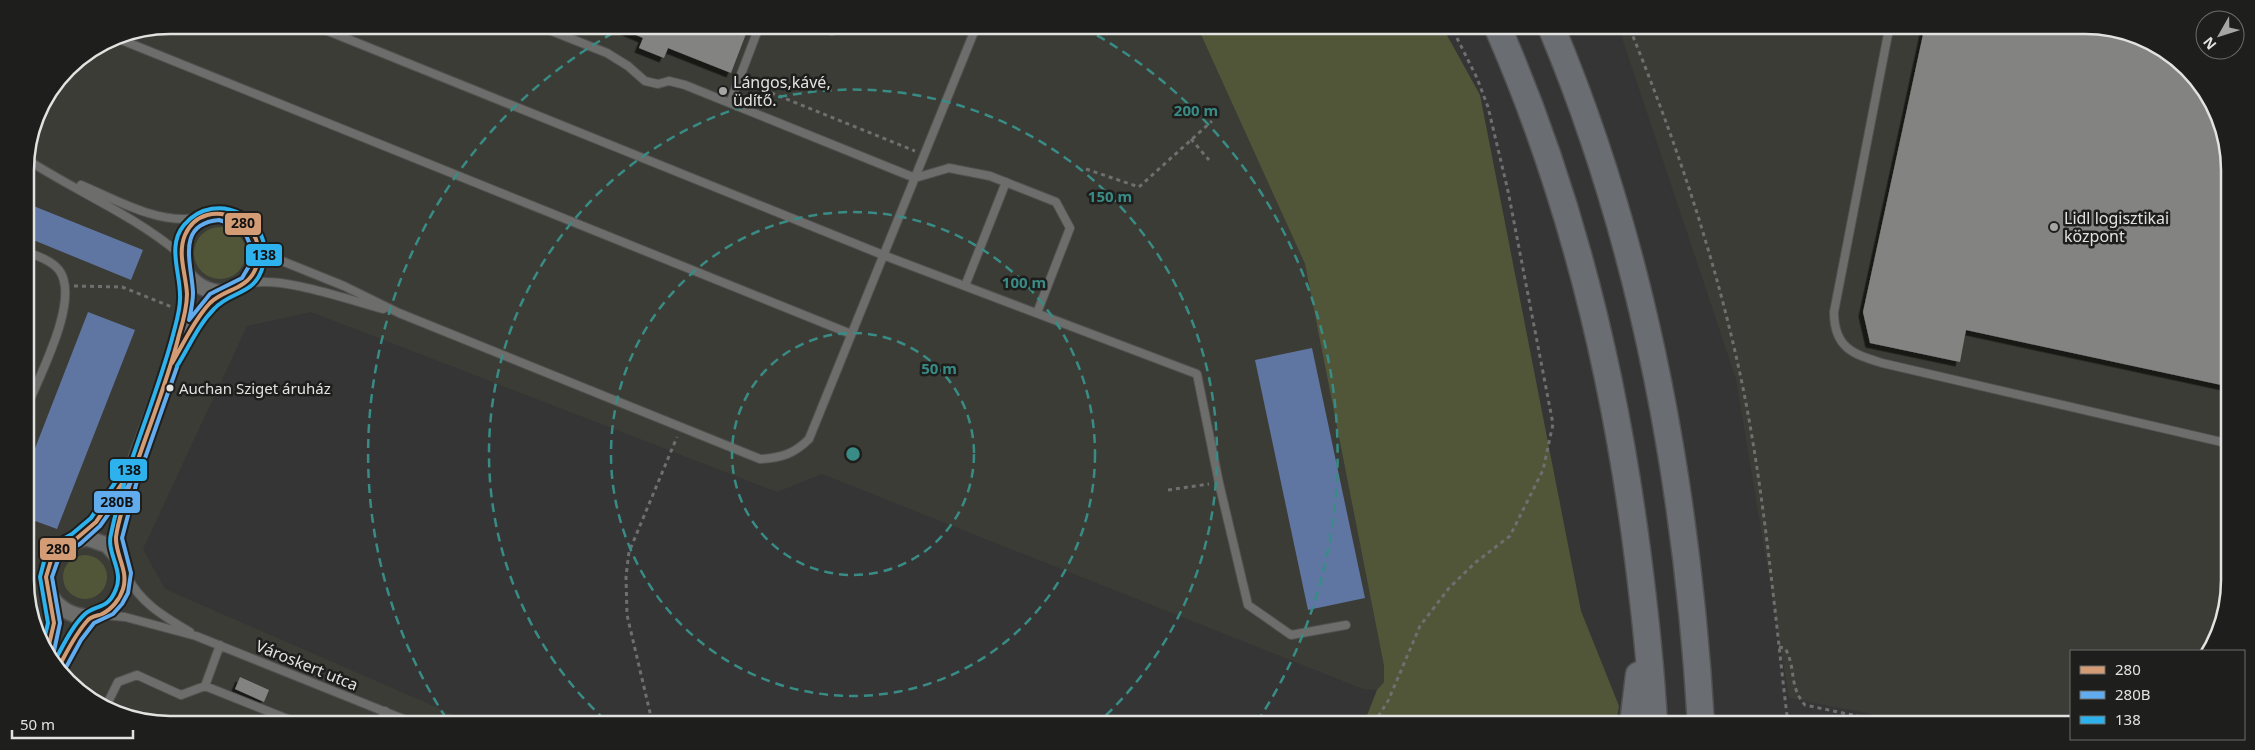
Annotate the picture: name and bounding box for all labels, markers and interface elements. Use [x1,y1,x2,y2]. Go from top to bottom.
north arrow [2195,10,2245,60]
text: N [2199,33,2220,54]
place label: Lángos,kávé, üdítő. [733,71,831,111]
marker: Lángos,kávé, üdítő. [717,85,729,97]
text: 200 m [1174,100,1218,120]
text: 150 m [1088,186,1132,206]
place label: Lidl logisztikai központ [2064,207,2169,247]
line badge: 280 [224,212,262,236]
text: 280 [231,213,255,232]
marker: Lidl logisztikai központ [2048,221,2060,233]
line badge: 138 [245,243,283,267]
text: 138 [252,245,276,264]
text: 100 m [1002,272,1046,292]
text: 50 m [921,358,957,378]
place label: Auchan Sziget áruház [179,378,331,398]
marker: Auchan Sziget áruház [165,383,175,393]
centre of rings [844,445,862,463]
line badge: 138 [109,458,148,482]
text: 138 [117,460,141,479]
line badge: 280B [93,490,141,514]
text: 280B [100,492,134,511]
line badge: 280 [39,537,77,561]
text: 280 [46,539,70,558]
street label: Városkert utca [253,635,361,695]
legend [2070,650,2245,740]
text: 280 [2115,659,2141,679]
text: 280B [2115,684,2151,704]
scale bar [12,708,134,740]
text: 138 [2115,709,2141,729]
text: 50 m [20,714,55,734]

